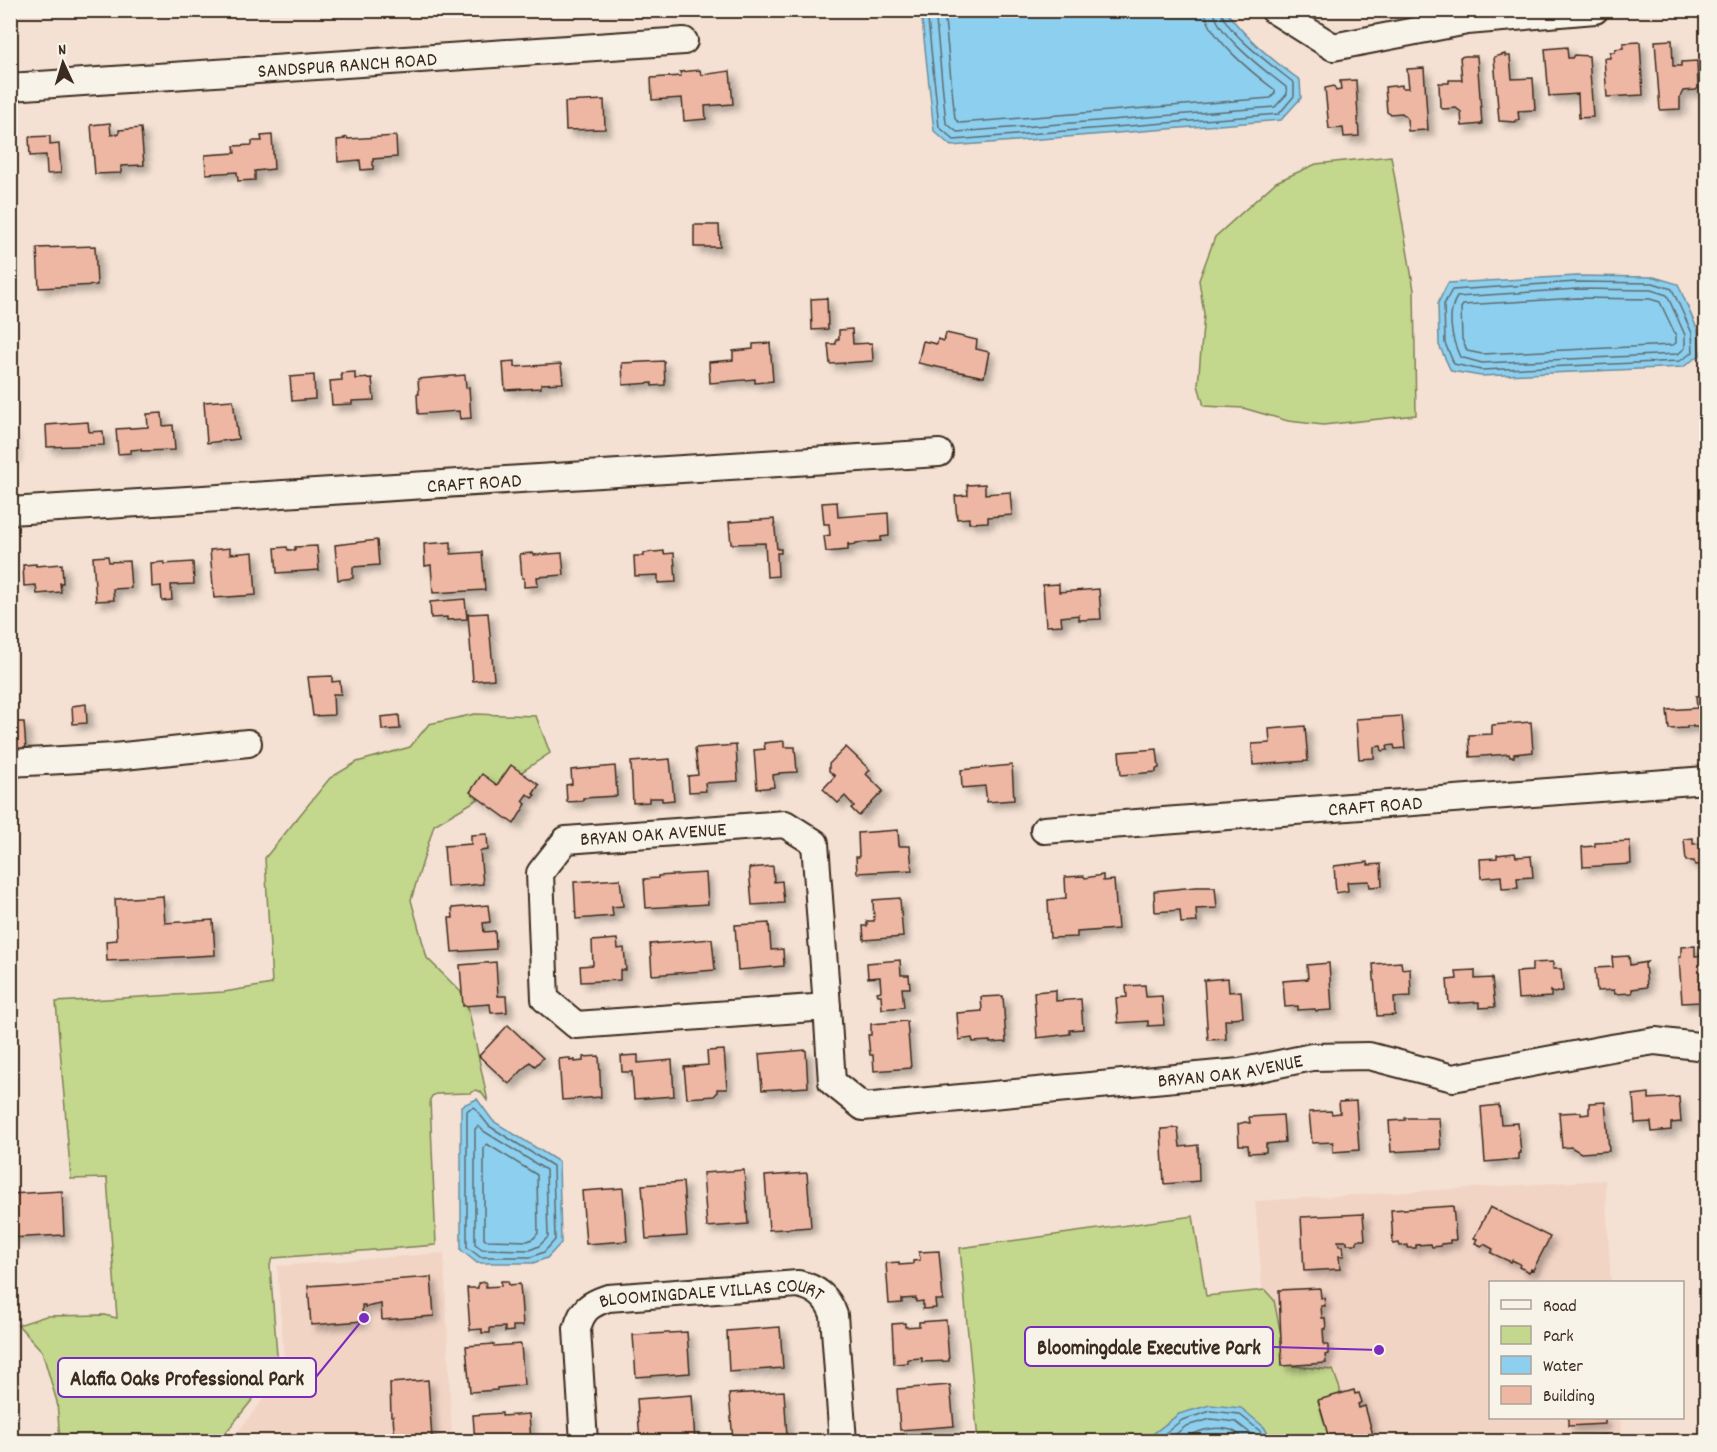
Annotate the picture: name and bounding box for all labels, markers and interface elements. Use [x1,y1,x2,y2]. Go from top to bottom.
north arrow [33,33,93,93]
text: N [57,39,67,62]
street label: SANDSPUR RANCH ROAD [257,47,438,87]
street label: CRAFT ROAD [426,468,522,502]
street label: CRAFT ROAD [1327,790,1423,826]
street label: BRYAN OAK AVENUE [579,817,727,855]
street label: BRYAN OAK AVENUE [1156,1048,1306,1097]
street label: BLOOMINGDALE VILLAS COURT [595,1273,829,1317]
legend [1489,1281,1684,1419]
text: Road [1543,1295,1577,1320]
text: Park [1543,1325,1574,1350]
callout: Bloomingdale Executive Park [1025,1327,1273,1366]
text: Bloomingdale Executive Park [1037,1335,1261,1365]
text: Water [1543,1355,1583,1380]
callout: Alafia Oaks Professional Park [58,1358,316,1397]
text: Alafia Oaks Professional Park [70,1366,304,1396]
text: Building [1543,1385,1595,1410]

